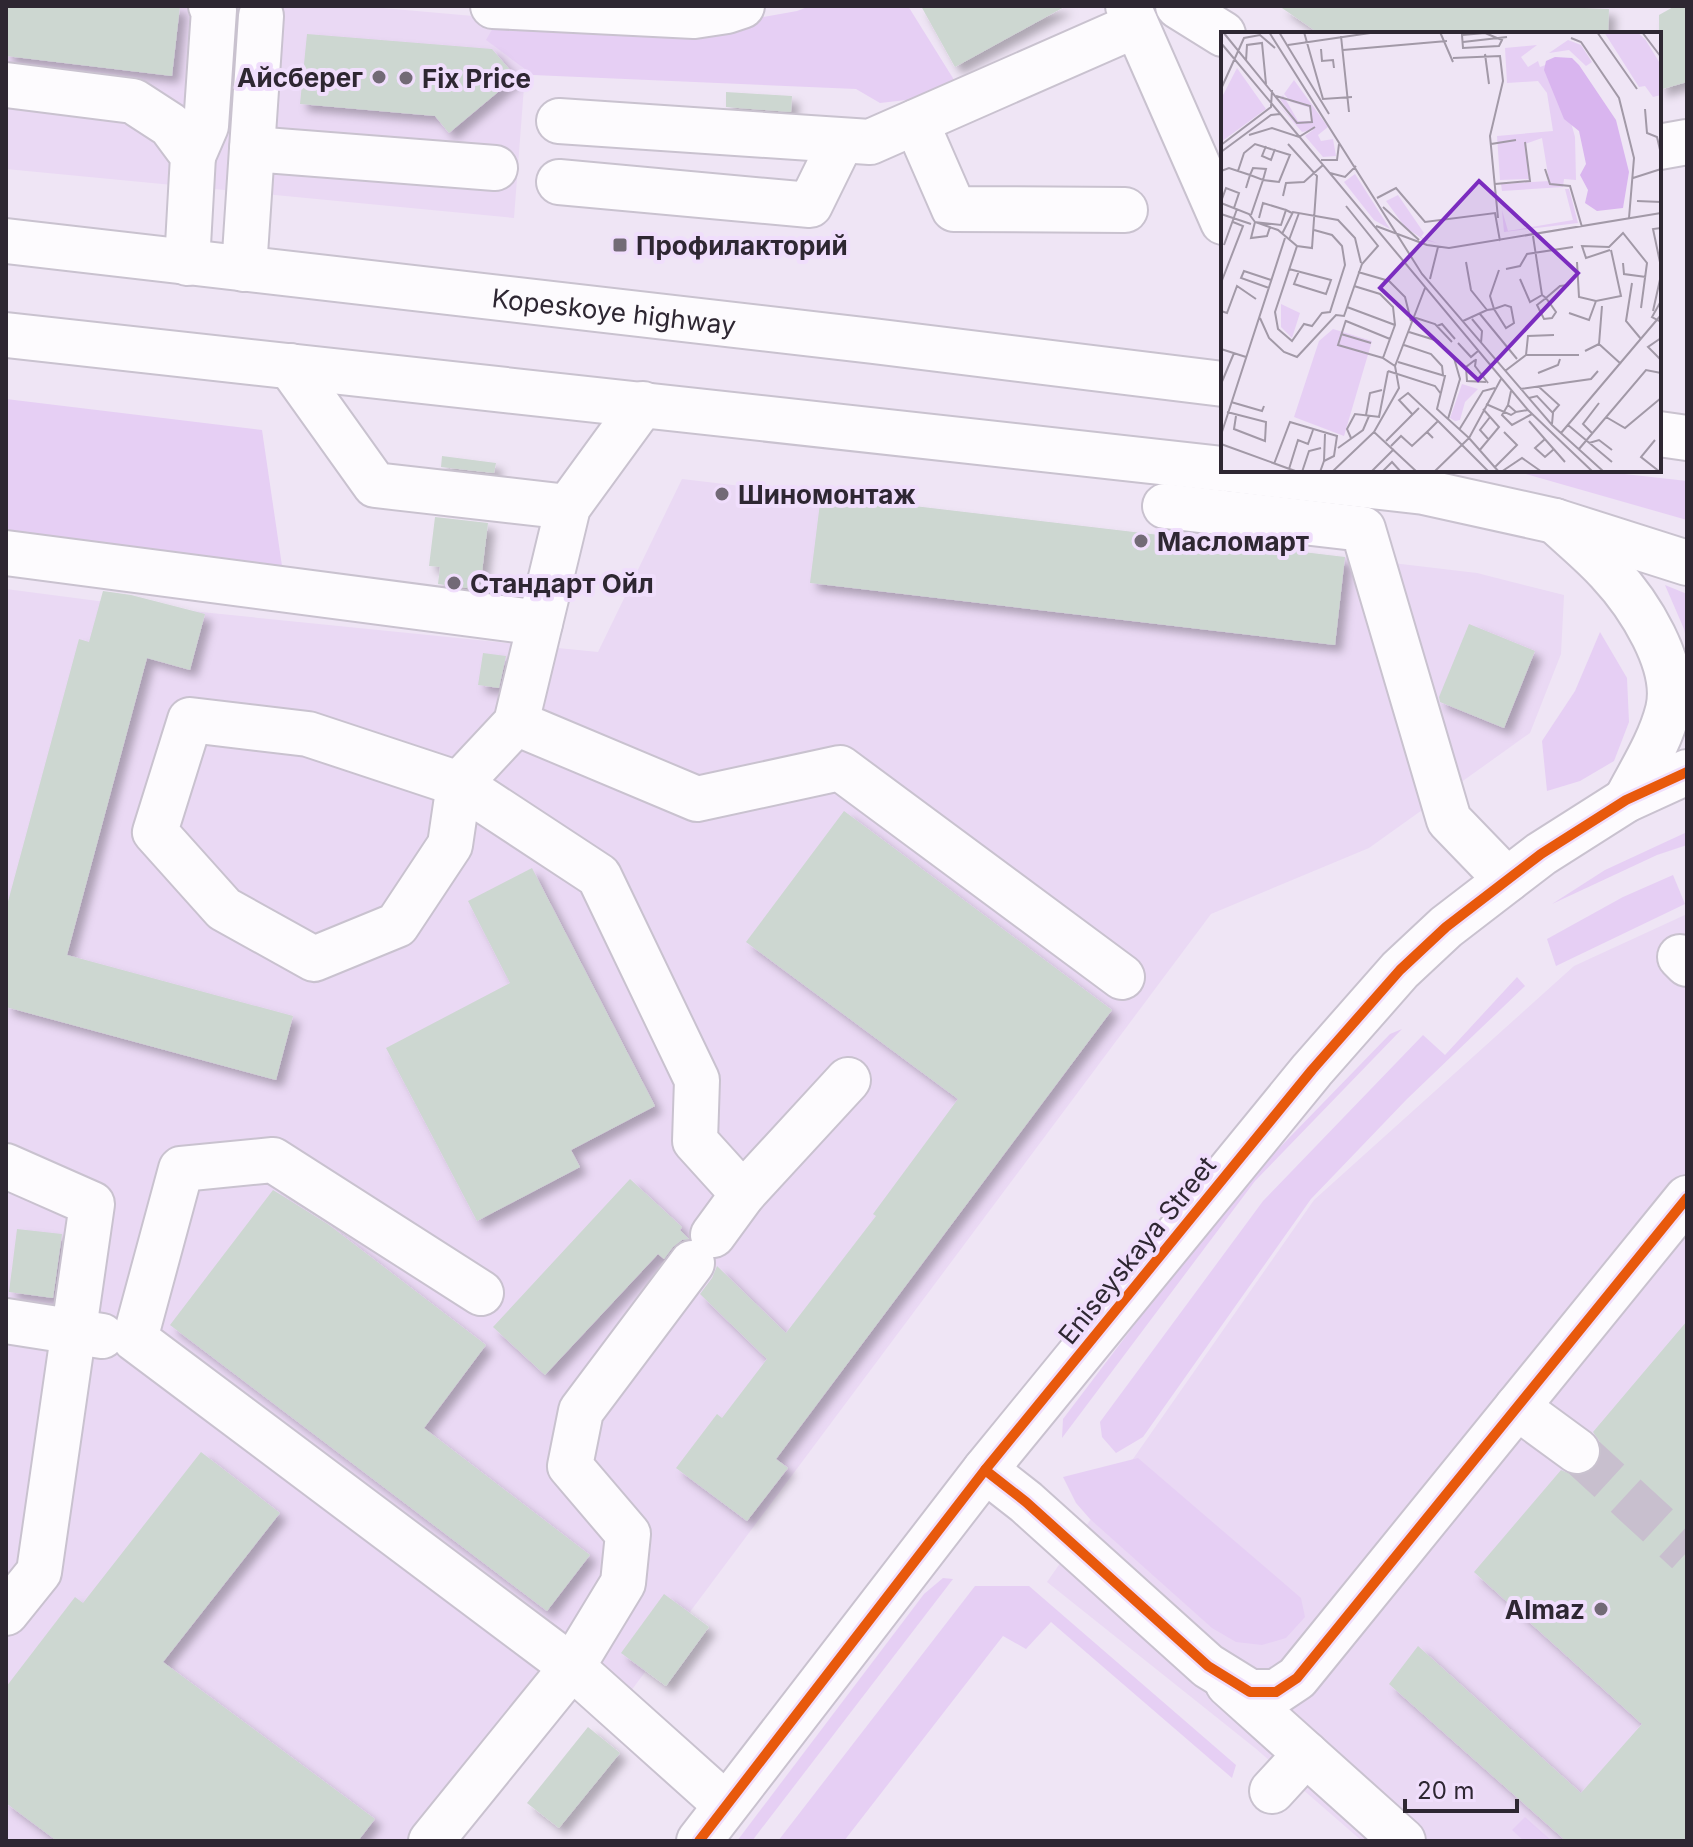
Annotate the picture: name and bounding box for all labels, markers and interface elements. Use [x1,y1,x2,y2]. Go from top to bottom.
inset map [1221,32,1661,472]
place label: Айсберег [237,62,363,93]
place label: Fix Price [422,63,531,94]
marker: Айсберег [370,68,388,86]
marker: Fix Price [397,69,415,87]
place label: Профилакторий [636,230,848,261]
marker: Профилакторий [611,236,629,254]
street label: Kopeskoye highway [490,282,738,341]
place label: Шиномонтаж [738,479,916,510]
marker: Шиномонтаж [713,485,731,503]
place label: Масломарт [1157,526,1309,557]
marker: Масломарт [1132,532,1150,550]
place label: Стандарт Ойл [470,568,654,599]
marker: Стандарт Ойл [445,574,463,592]
street label: Eniseyskaya Street [1052,1150,1222,1350]
place label: Almaz [1505,1594,1585,1625]
marker: Almaz [1592,1600,1610,1618]
scale bar [1405,1763,1517,1813]
text: 20 m [1417,1776,1475,1805]

